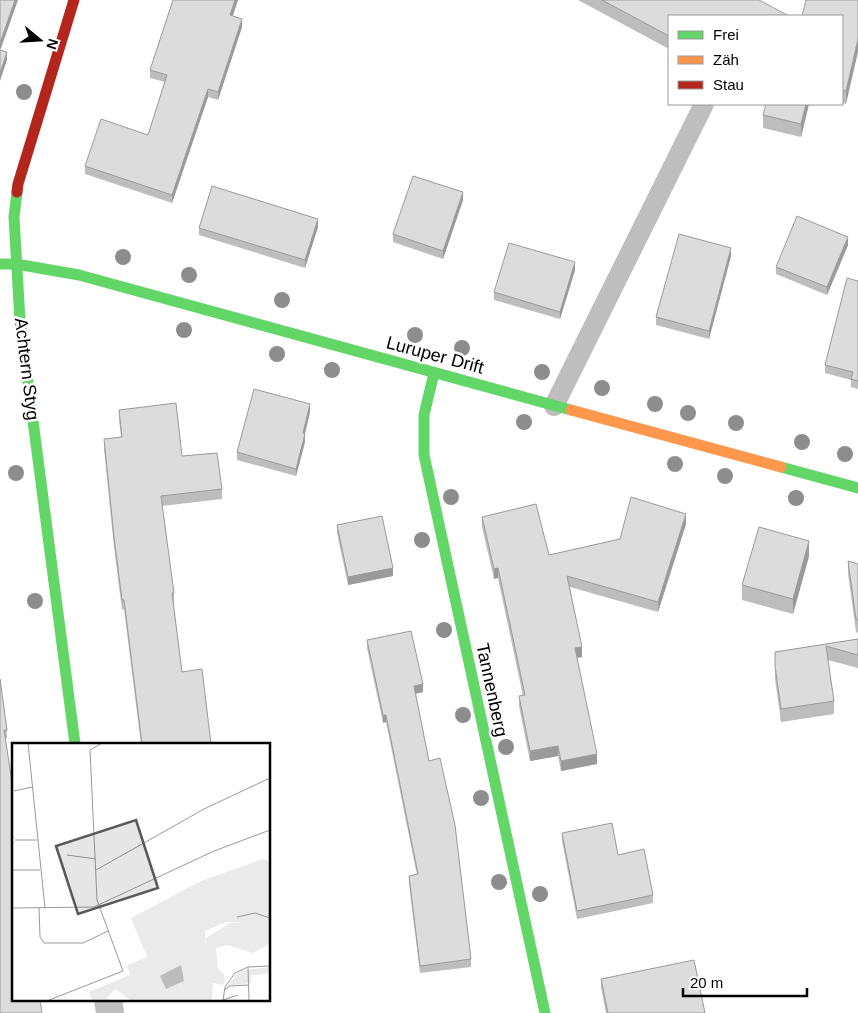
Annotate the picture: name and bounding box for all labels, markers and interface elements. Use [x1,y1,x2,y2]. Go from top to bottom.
north arrow [15,15,65,65]
legend [668,15,843,105]
text: Frei [713,26,739,43]
text: N [43,37,62,51]
text: Zäh [713,51,739,68]
text: Stau [713,76,744,93]
street label: Achtern Styg [11,317,43,421]
street label: Luruper Drift [384,332,486,378]
street label: Tannenberg [472,641,512,739]
inset map [12,743,270,1000]
scale bar [683,966,807,998]
text: 20 m [690,974,723,991]

